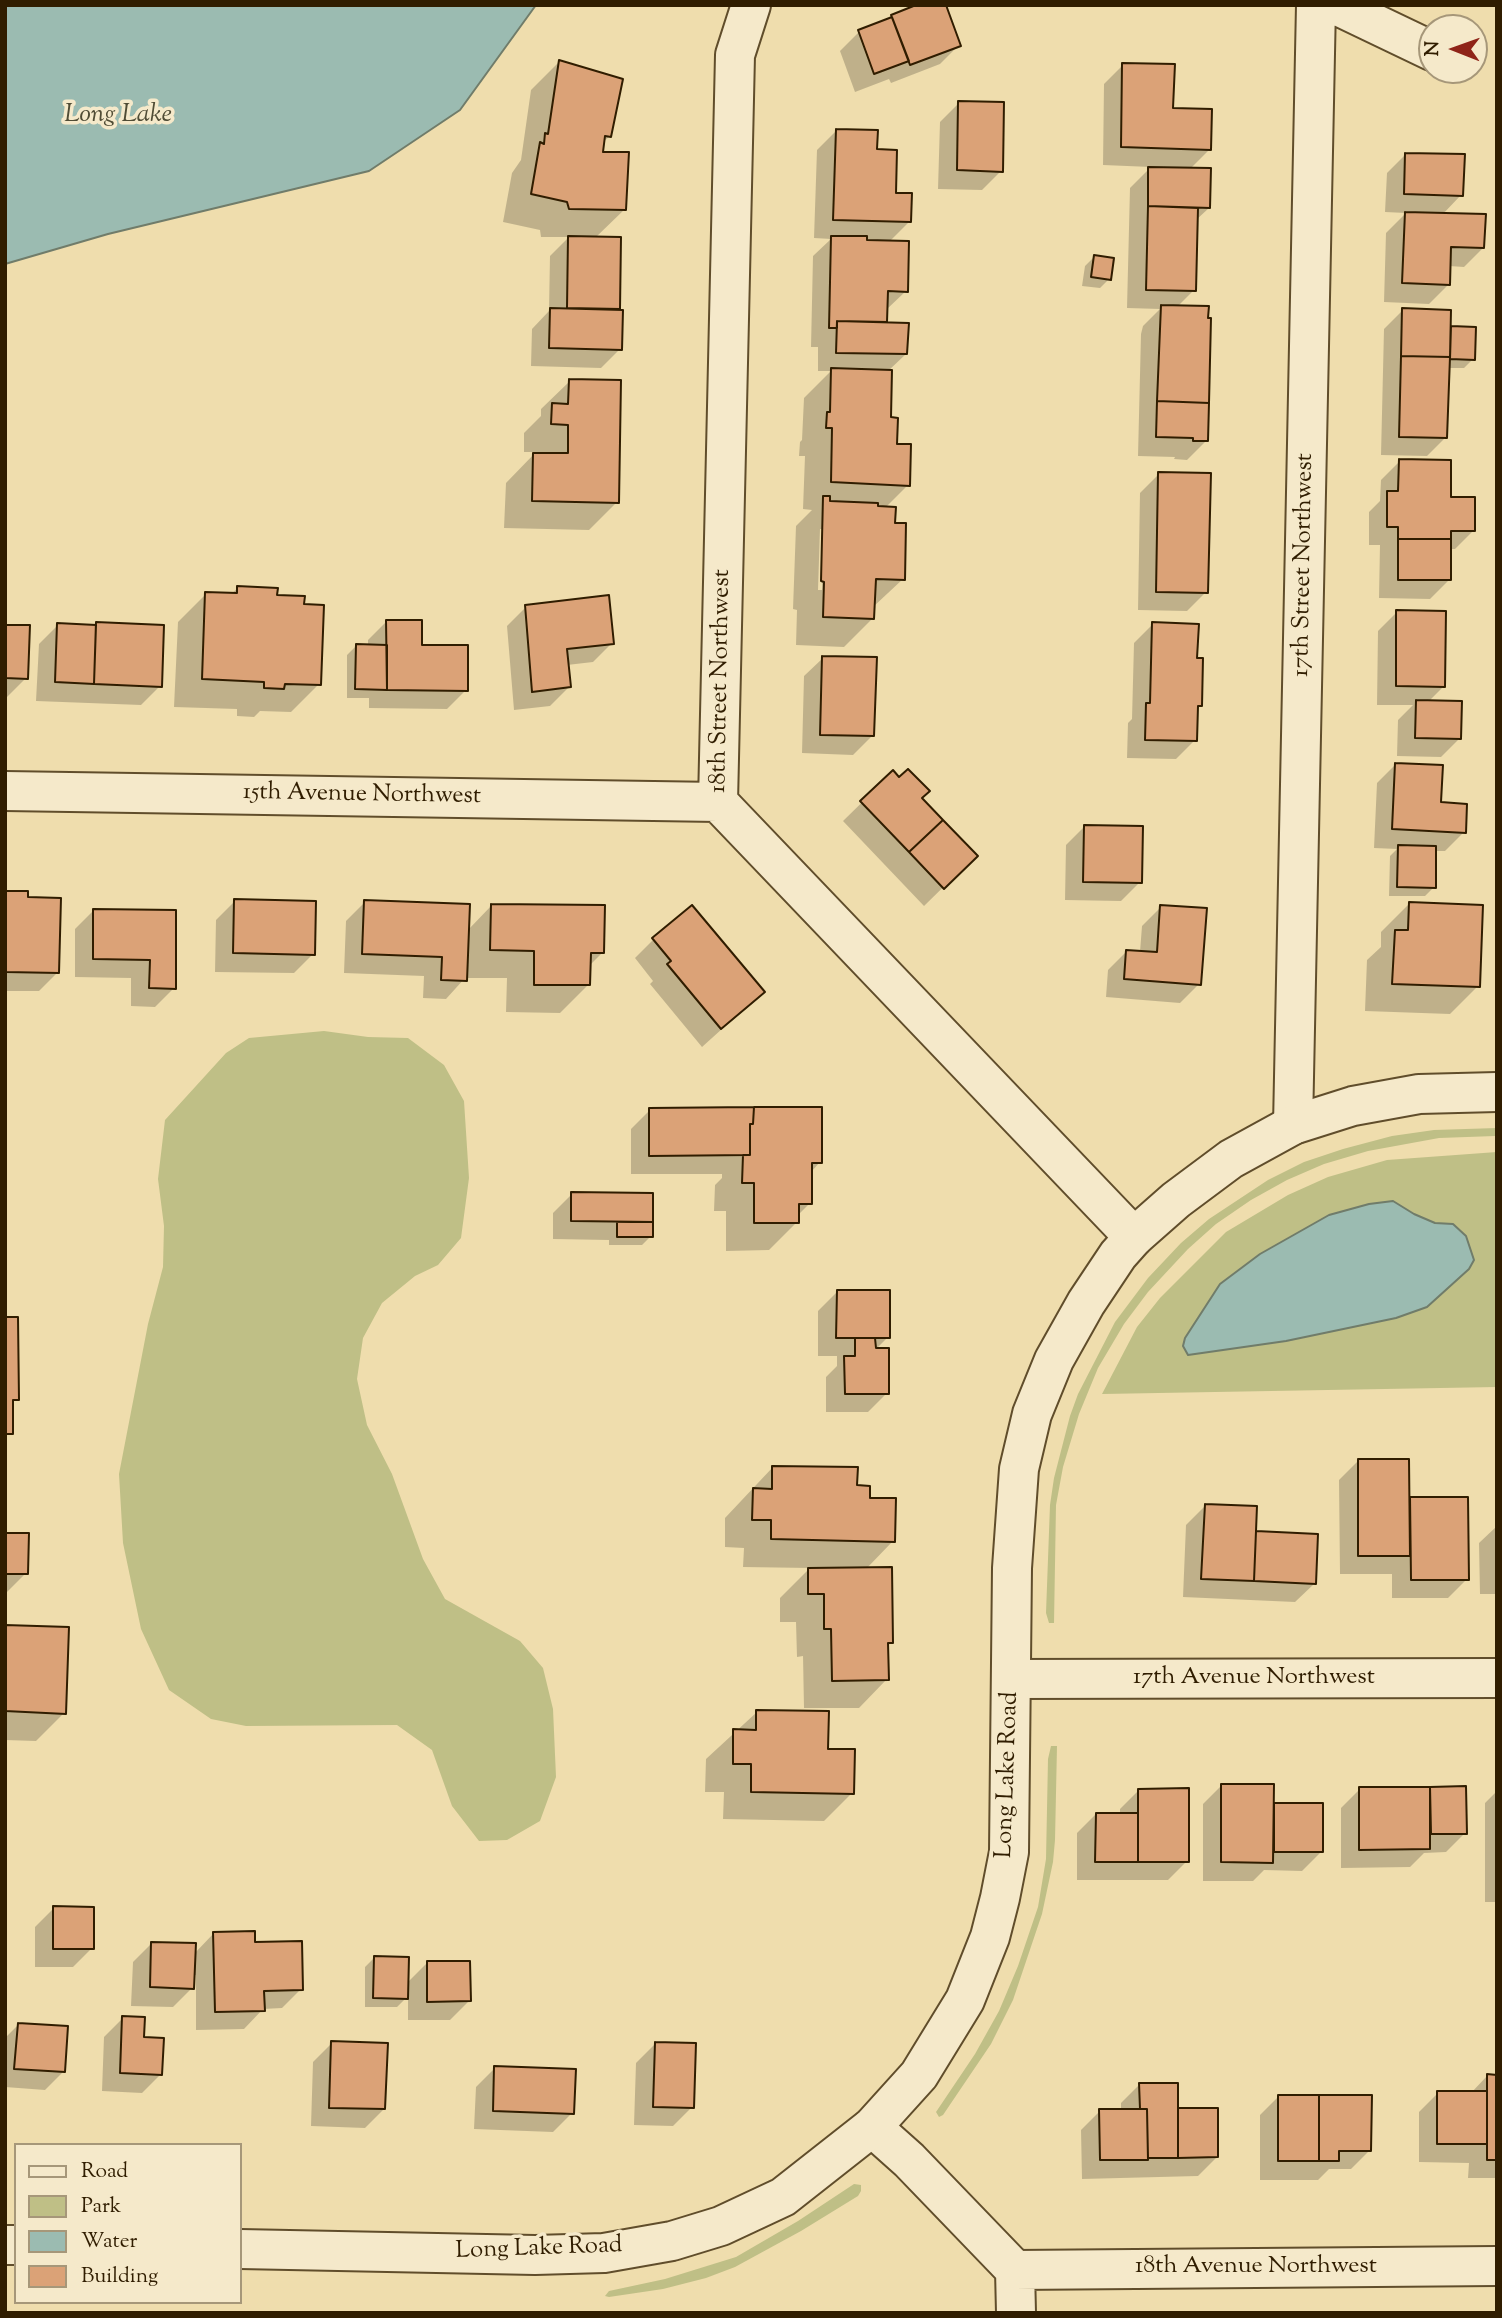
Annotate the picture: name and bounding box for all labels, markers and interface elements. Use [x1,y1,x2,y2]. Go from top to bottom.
north arrow [1418,14,1488,84]
text: N [1420,41,1447,56]
water label: Long Lake [64,101,172,133]
street label: 17th Street Northwest [1289,453,1321,677]
street label: 18th Street Northwest [706,569,738,793]
street label: 15th Avenue Northwest [243,780,481,812]
street label: 17th Avenue Northwest [1133,1665,1375,1693]
street label: Long Lake Road [992,1691,1026,1859]
legend [14,2143,242,2304]
text: Road [81,2157,128,2187]
text: Park [81,2192,121,2222]
text: Water [81,2227,137,2257]
street label: Long Lake Road [455,2233,623,2267]
street label: 18th Avenue Northwest [1135,2254,1377,2282]
text: Building [81,2262,158,2292]

